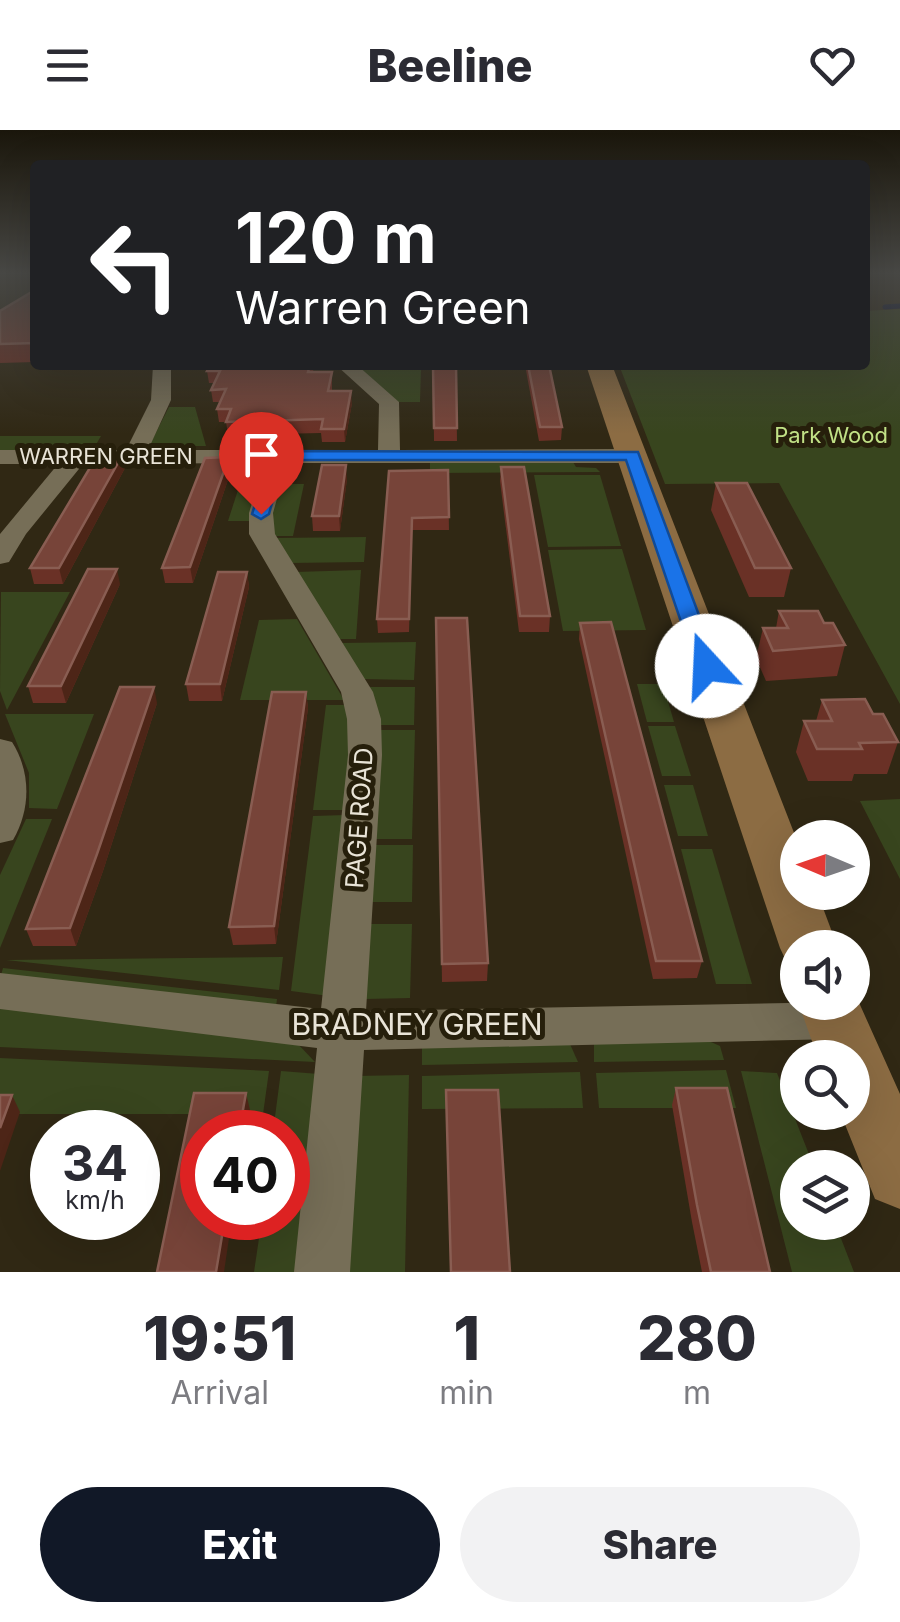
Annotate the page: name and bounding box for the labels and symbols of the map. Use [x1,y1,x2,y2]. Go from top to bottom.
pin [219,412,304,515]
park label: Park Wood [774,422,888,448]
street label: WARREN GREEN [19,443,193,469]
position arrow [655,614,759,718]
street label: PAGE ROAD [339,747,379,889]
north arrow [780,820,870,910]
street label: BRADNEY GREEN [291,1006,543,1042]
speed limit sign: 40 [180,1110,310,1240]

